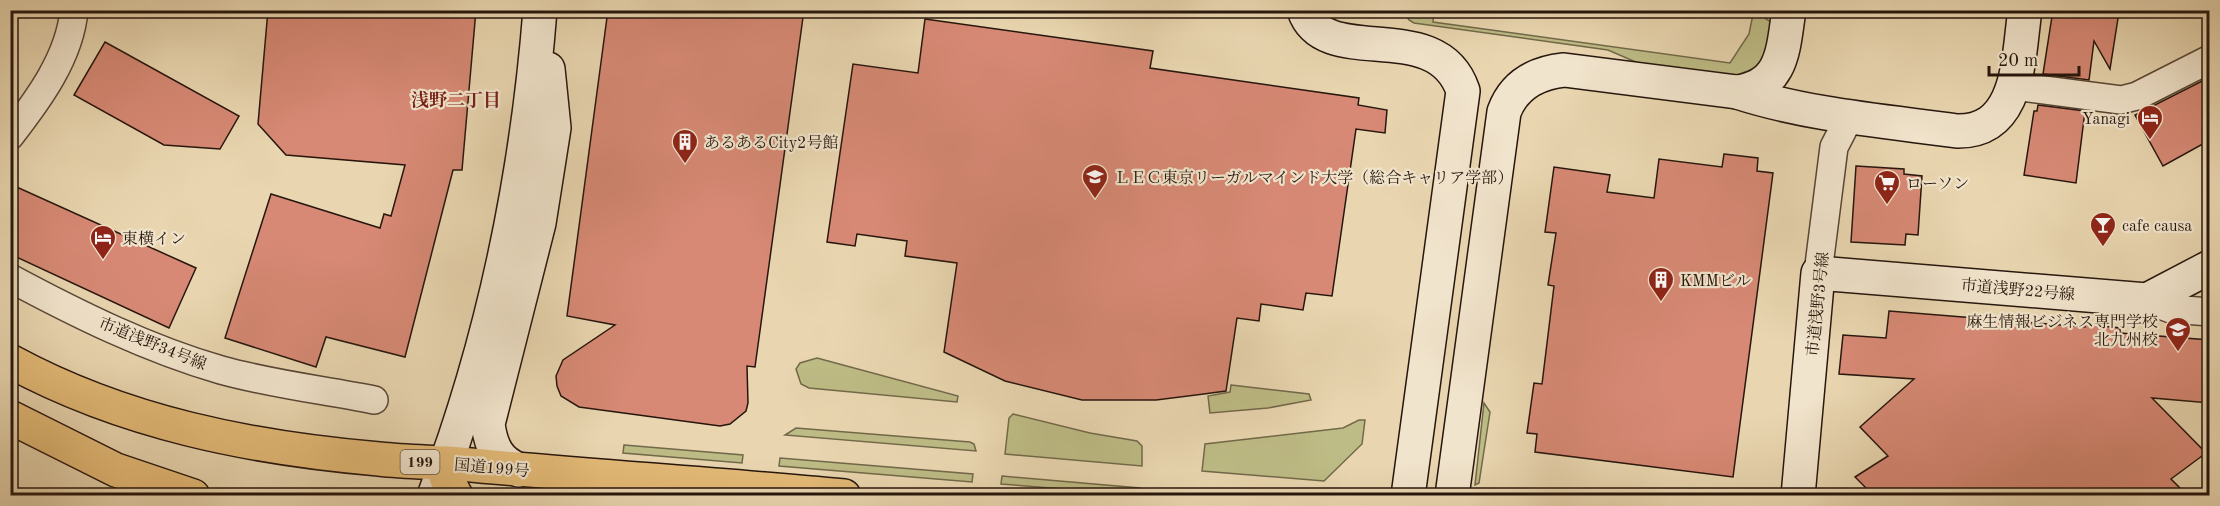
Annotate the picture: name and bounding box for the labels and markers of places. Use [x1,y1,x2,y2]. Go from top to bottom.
hotel icon: Yanagi [2135,103,2165,141]
place label: Yanagi [2082,112,2130,128]
building icon: あるあるCity2号館 [670,127,700,165]
place label: あるあるCity2号館 [704,134,838,152]
school or university icon: ＬＥＣ東京リーガルマインド大学（総合キャリア学部） [1080,162,1110,200]
supermarket icon: ローソン [1872,168,1902,206]
place label: ＬＥＣ東京リーガルマインド大学（総合キャリア学部） [1114,169,1513,187]
place label: ローソン [1906,177,1969,193]
bar icon: cafe causa [2088,210,2118,248]
place label: cafe causa [2122,219,2192,235]
hotel icon: 東横イン [88,223,118,261]
place label: 東横イン [122,230,186,248]
building icon: KMMビル [1646,265,1676,303]
place label: KMMビル [1680,273,1751,290]
place label: 麻生情報ビジネス専門学校 北九州校 [1966,313,2158,349]
school or university icon: 麻生情報ビジネス専門学校 北九州校 [2163,315,2193,353]

